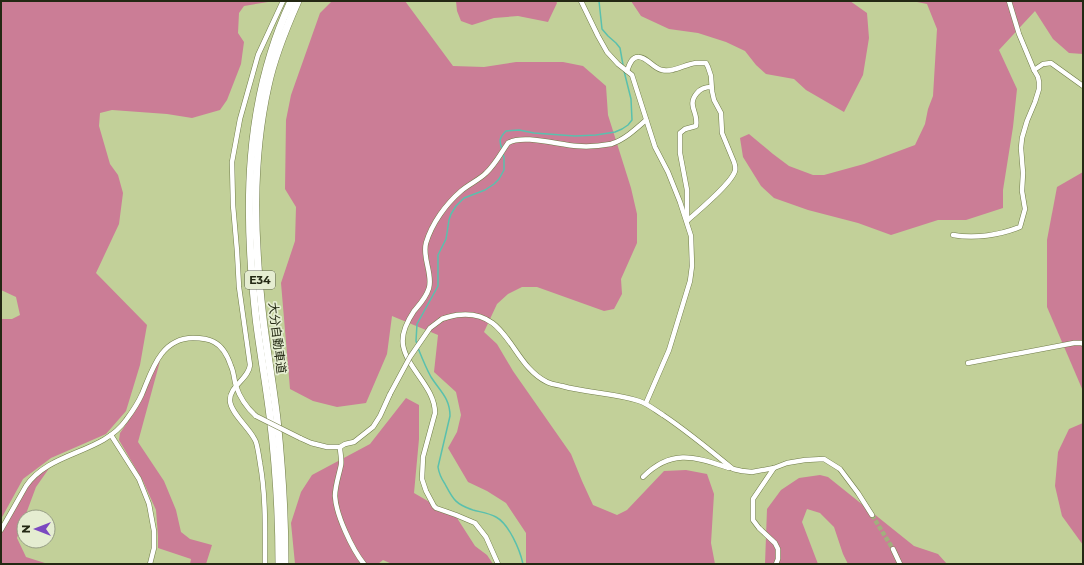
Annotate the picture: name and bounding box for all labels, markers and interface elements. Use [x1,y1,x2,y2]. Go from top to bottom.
road number: E34 [245,271,275,289]
street label: 大分自動車道 [266,301,289,375]
north arrow [16,509,56,549]
text: N [19,525,33,533]

